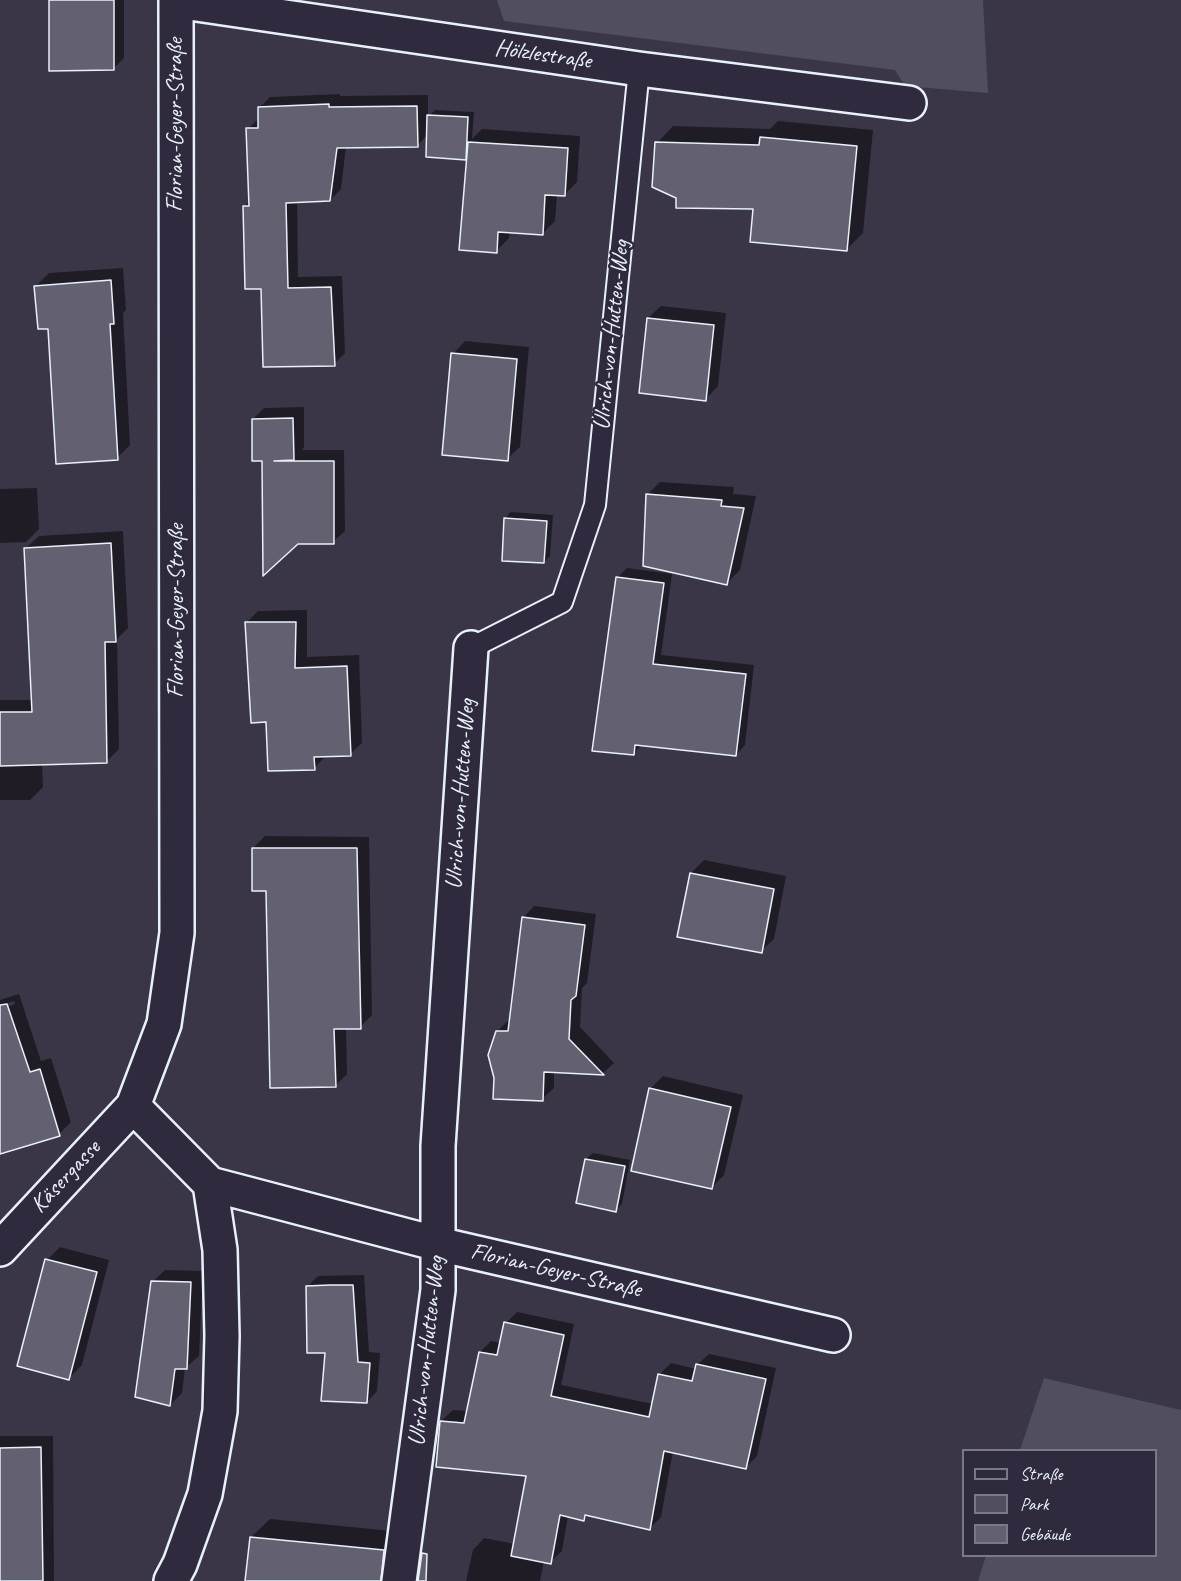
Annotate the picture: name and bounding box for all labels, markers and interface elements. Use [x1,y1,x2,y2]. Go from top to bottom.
street label: Hölzlestraße [493,34,593,76]
street label: Florian-Geyer-Straße [162,38,190,212]
street label: Ulrich-von-Hutten-Weg [588,239,636,431]
street label: Florian-Geyer-Straße [163,524,191,698]
street label: Ulrich-von-Hutten-Weg [440,698,482,890]
street label: Käsergasse [25,1134,107,1220]
street label: Florian-Geyer-Straße [468,1237,644,1305]
street label: Ulrich-von-Hutten-Weg [403,1255,451,1447]
legend [962,1449,1157,1557]
text: Straße [1020,1463,1062,1485]
text: Park [1020,1493,1049,1515]
text: Gebäude [1020,1523,1070,1545]

